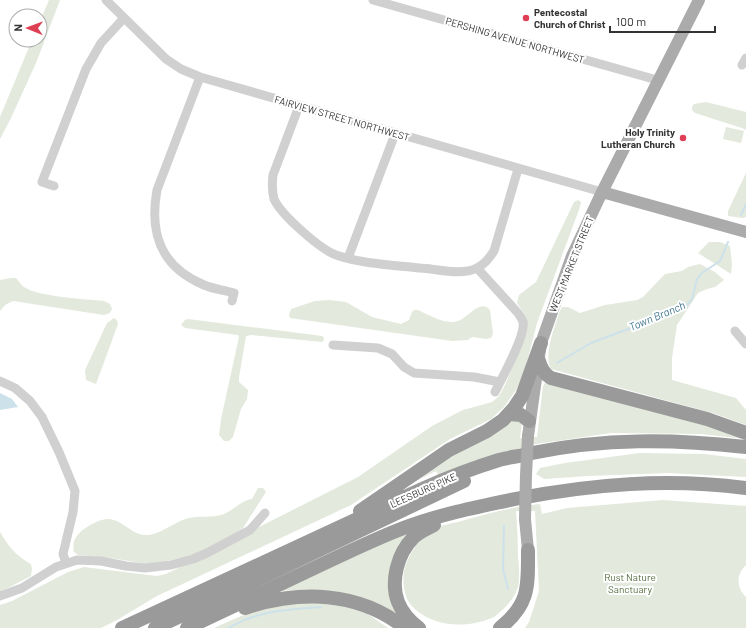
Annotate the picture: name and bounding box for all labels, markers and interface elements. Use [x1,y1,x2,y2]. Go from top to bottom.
place label: Pentecostal Church of Christ [534,6,606,30]
north arrow [8,8,48,48]
scale bar [610,8,715,34]
marker: Pentecostal Church of Christ [521,13,531,23]
street label: PERSHING AVENUE NORTHWEST [444,14,586,66]
text: 100 m [616,14,646,28]
text: N [11,24,24,32]
street label: FAIRVIEW STREET NORTHWEST [273,93,411,143]
place label: Holy Trinity Lutheran Church [601,126,675,150]
marker: Holy Trinity Lutheran Church [678,133,688,143]
street label: WEST MARKET STREET [546,214,596,314]
water label: Town Branch [627,298,687,333]
street label: LEESBURG PIKE [388,470,458,510]
park label: Rust Nature Sanctuary [604,571,656,595]

